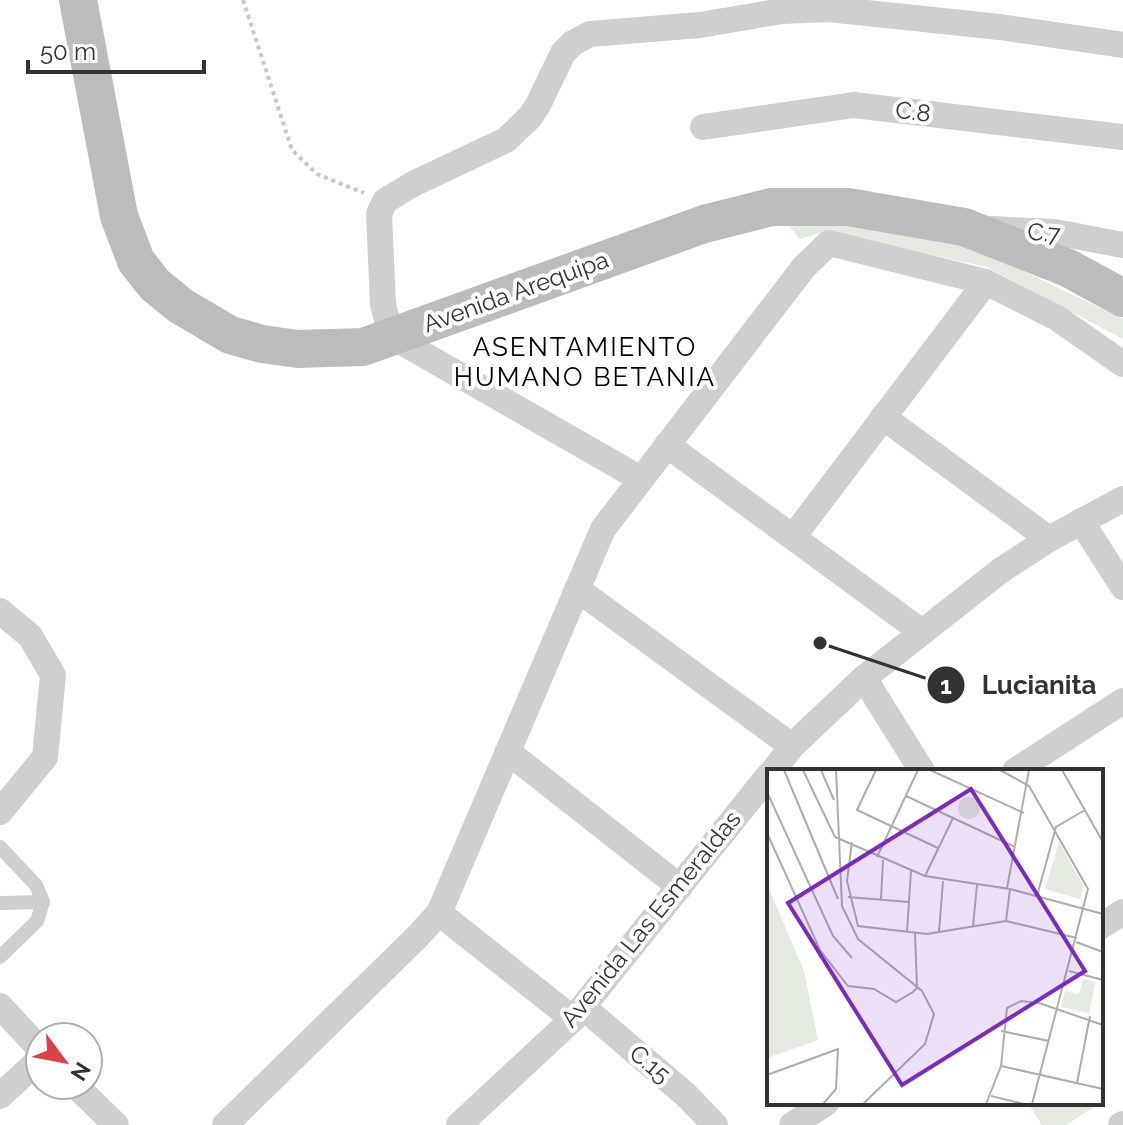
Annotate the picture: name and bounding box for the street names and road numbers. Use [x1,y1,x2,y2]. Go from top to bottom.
street label: C.8 [894,95,932,128]
street label: C.7 [1026,217,1062,248]
street label: Avenida Arequipa [419,245,612,339]
street label: Avenida Las Esmeraldas [554,805,747,1033]
street label: C.15 [624,1038,677,1089]

